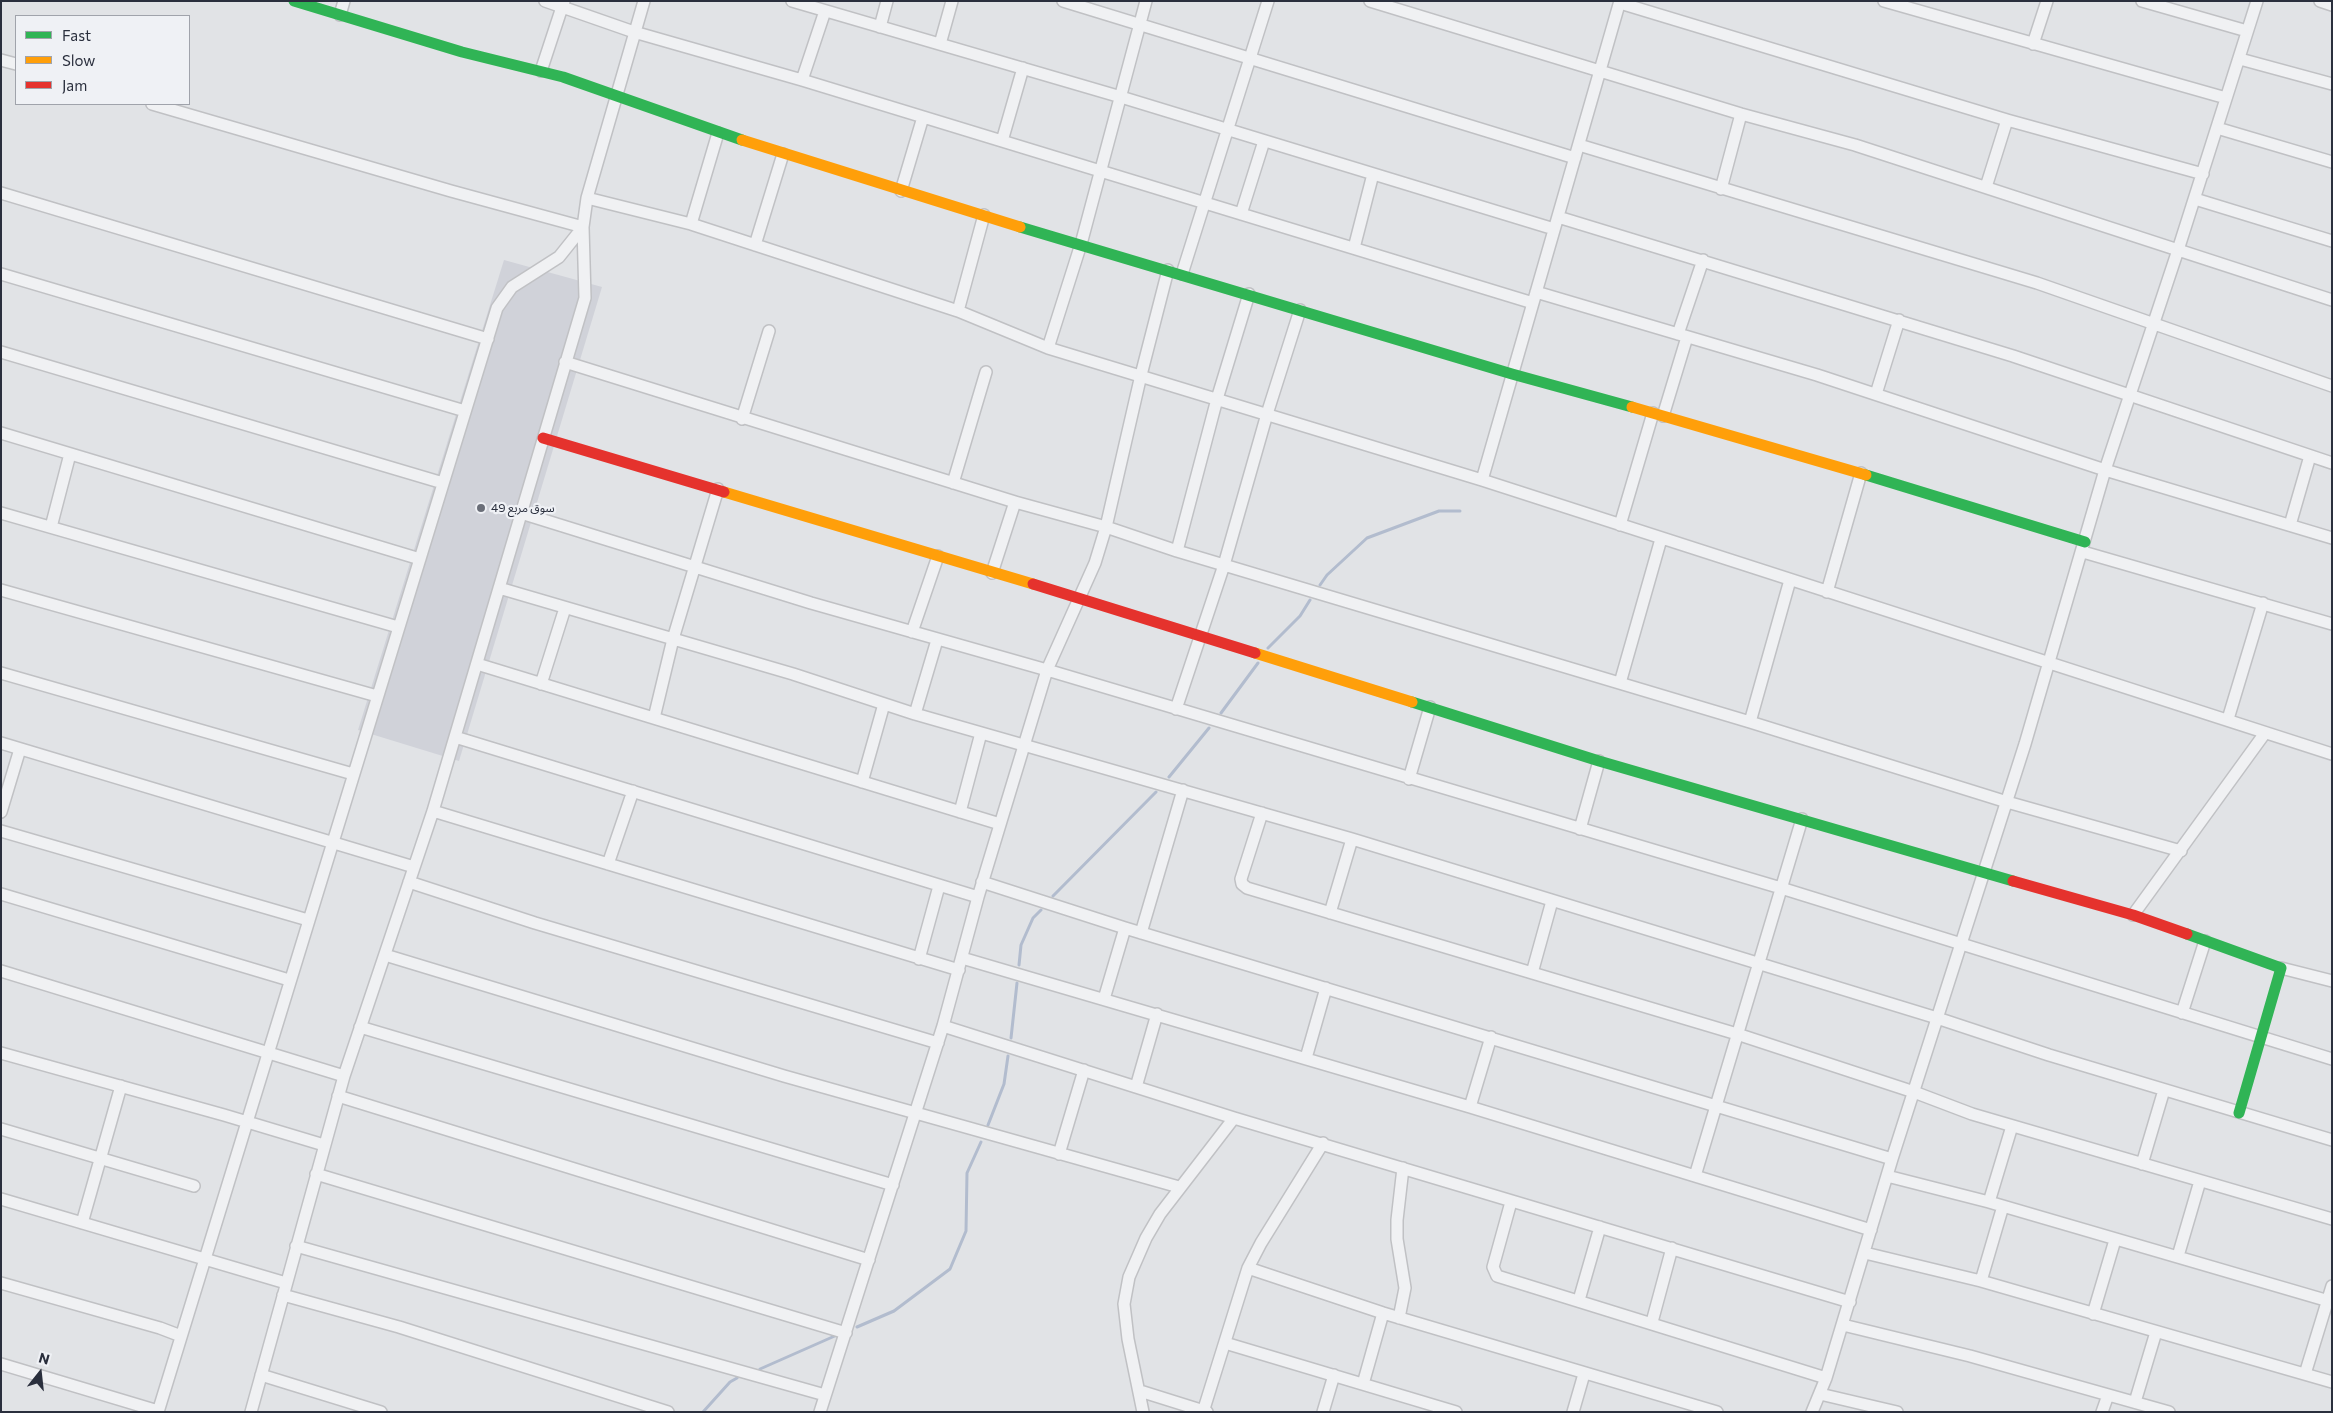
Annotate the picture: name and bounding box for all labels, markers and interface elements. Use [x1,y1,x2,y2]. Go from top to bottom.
legend [15,15,190,105]
text: Fast [62,26,91,44]
text: Slow [62,51,95,69]
text: Jam [62,76,87,94]
place label: سوق مربع 49 [491,501,555,515]
marker: سوق مربع 49 [475,502,487,514]
north arrow [15,1348,65,1398]
text: N [37,1348,52,1368]

